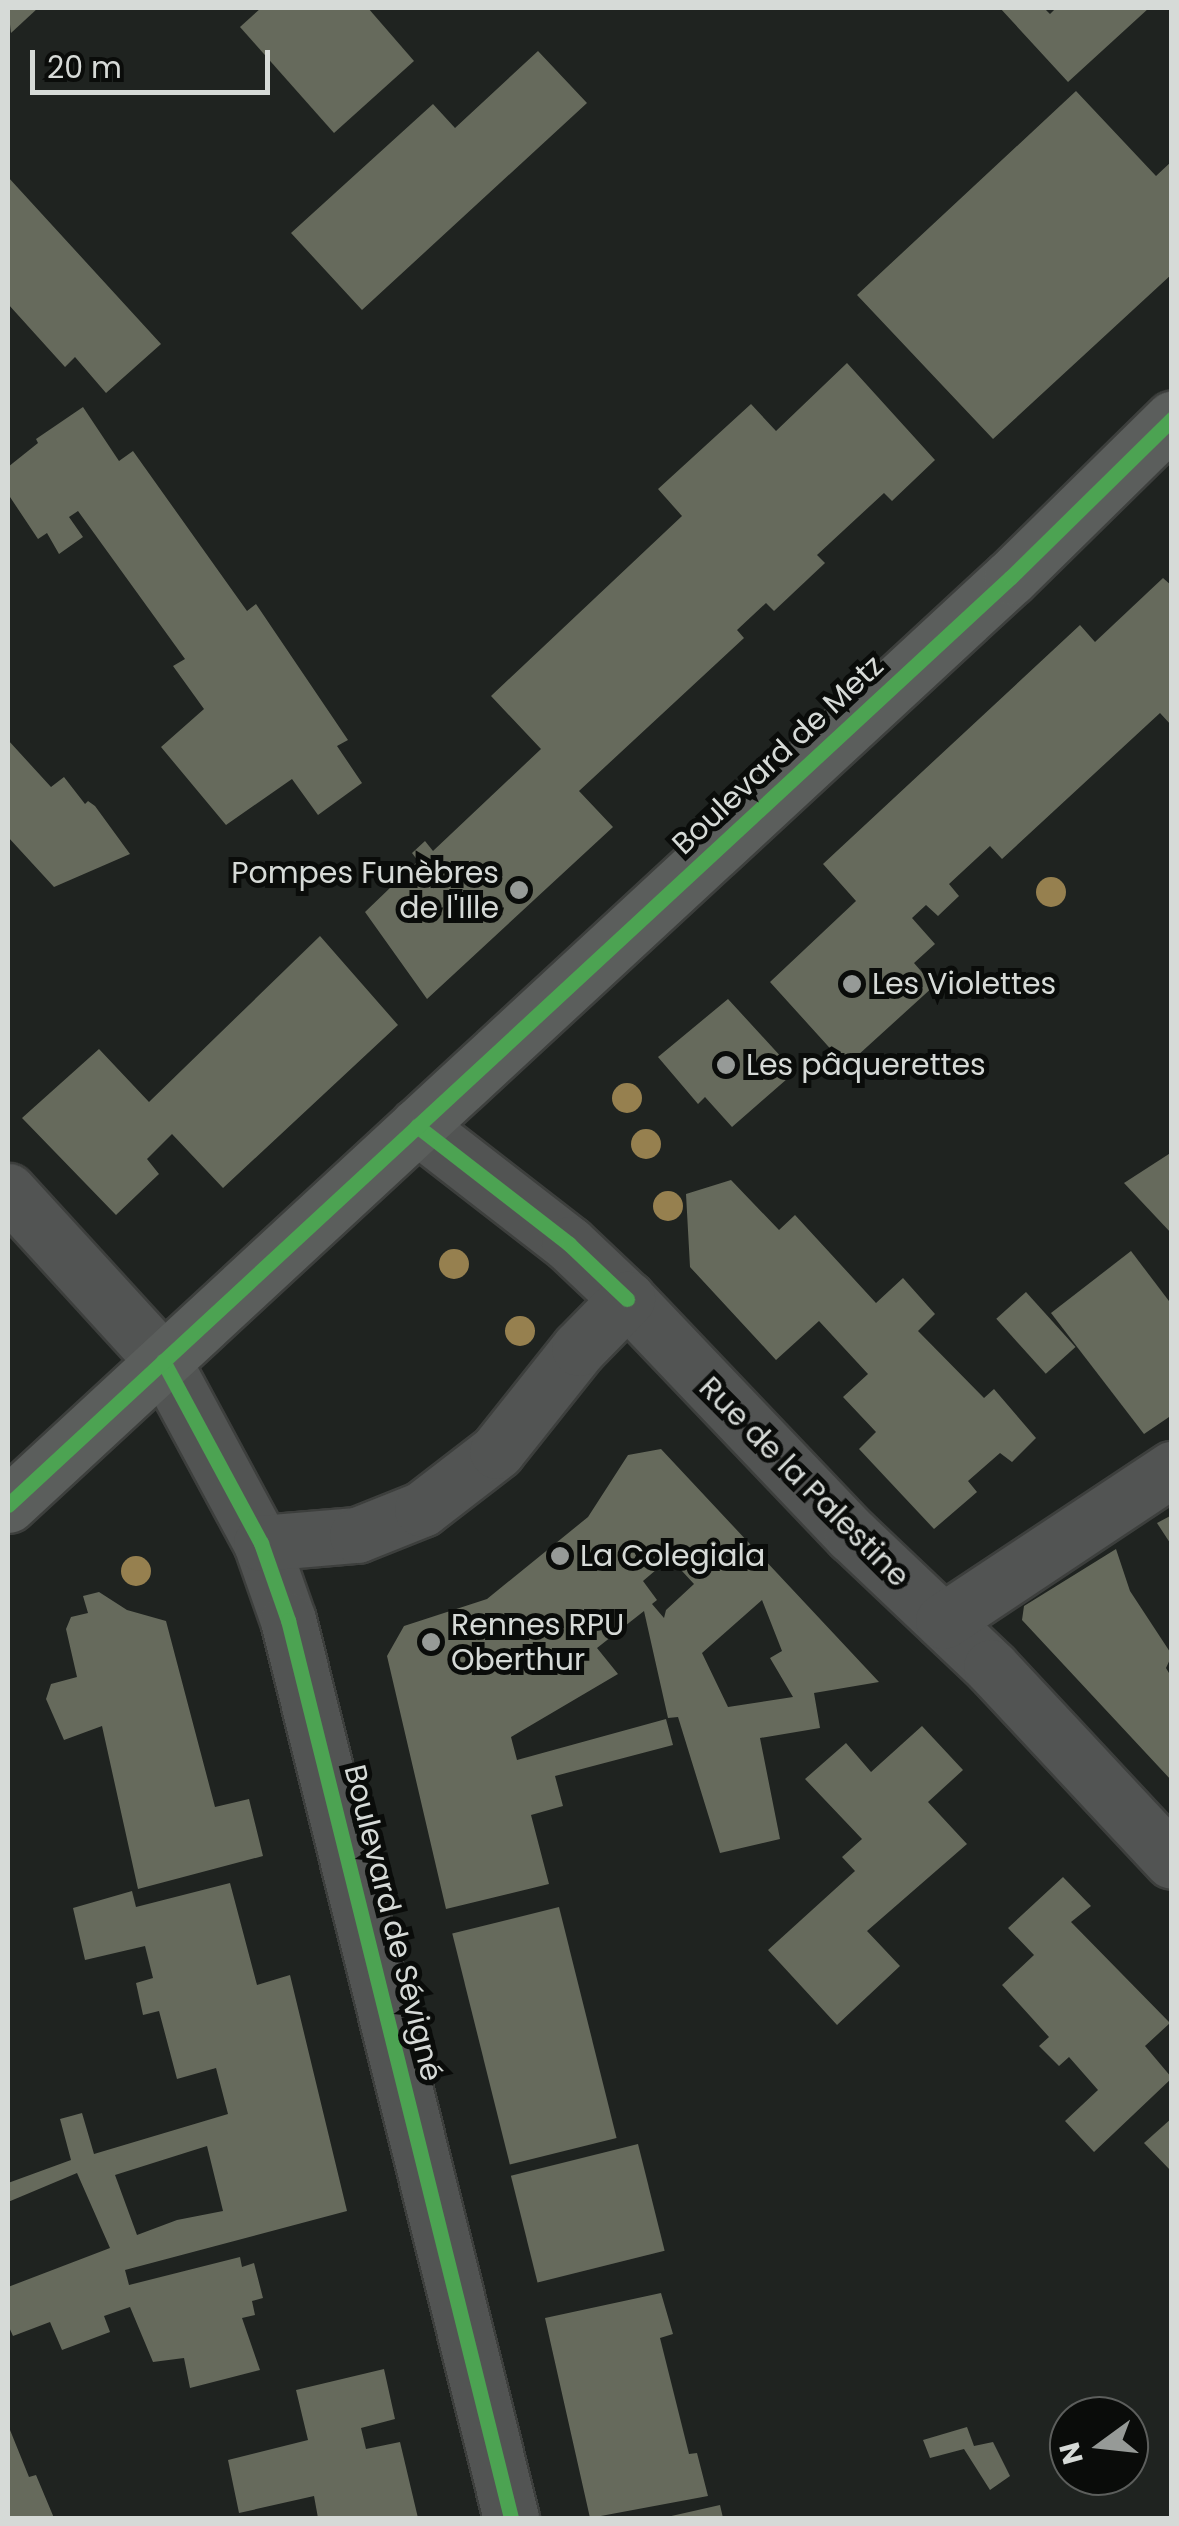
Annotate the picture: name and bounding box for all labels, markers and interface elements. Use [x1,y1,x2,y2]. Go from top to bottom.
scale bar [35,30,275,92]
text: 20 m [47,46,122,89]
street label: Boulevard de Metz [665,648,891,862]
place label: Pompes Funèbres de l'Ille [231,855,499,926]
marker: Pompes Funèbres de l'Ille [508,879,530,901]
place label: Les Violettes [872,966,1056,1002]
marker: Les Violettes [841,973,863,995]
place label: Les pâquerettes [746,1047,986,1083]
marker: Les pâquerettes [715,1054,737,1076]
street label: Rue de la Palestine [692,1370,916,1594]
place label: La Colegiala [580,1538,765,1574]
marker: La Colegiala [549,1545,571,1567]
place label: Rennes RPU Oberthur [451,1607,624,1678]
marker: Rennes RPU Oberthur [420,1631,442,1653]
street label: Boulevard de Sévigné [336,1761,450,2085]
north arrow [1049,2396,1149,2496]
text: N [1050,2438,1093,2469]

